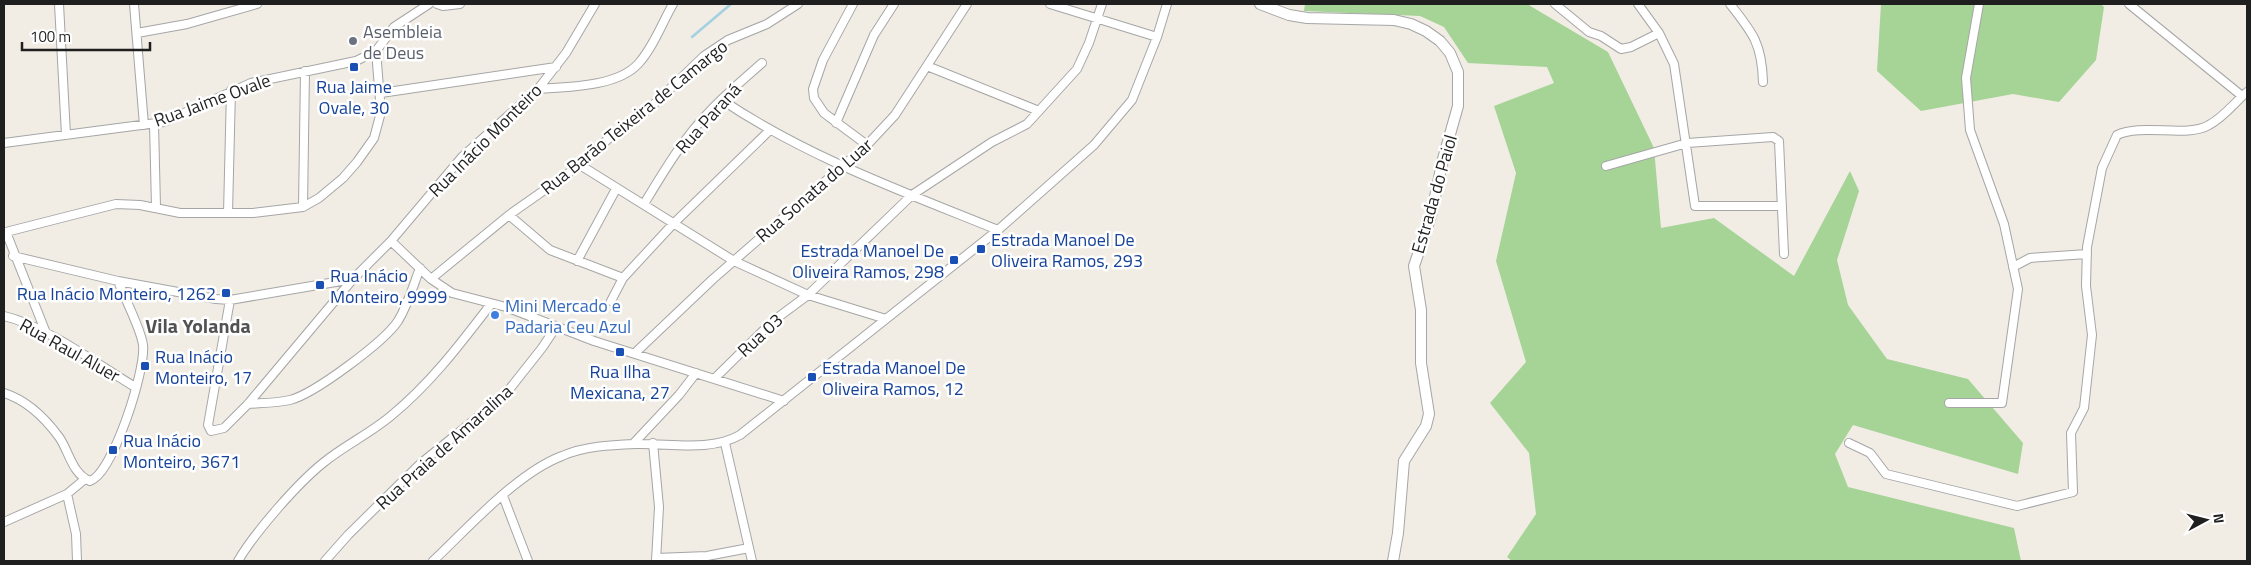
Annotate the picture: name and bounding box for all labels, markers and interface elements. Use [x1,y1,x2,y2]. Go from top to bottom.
place label: Asembleia de Deus [363,18,442,66]
scale bar [22,20,150,52]
text: 100 m [30,25,71,48]
street label: Rua Barão Teixeira de Camargo [535,33,733,201]
marker: Asembleia de Deus [347,35,359,47]
marker: Rua Jaime Ovale, 30 [348,61,360,73]
street label: Rua Jaime Ovale [150,66,274,134]
place label: Rua Jaime Ovale, 30 [316,73,392,121]
street label: Rua Inácio Monteiro [422,77,548,203]
street label: Rua Paraná [669,77,747,159]
street label: Estrada do Paiol [1404,131,1464,257]
street label: Rua Sonata do Luar [750,132,878,248]
place label: Estrada Manoel De Oliveira Ramos, 293 [991,226,1143,274]
place label: Estrada Manoel De Oliveira Ramos, 298 [792,237,944,285]
marker: Estrada Manoel De Oliveira Ramos, 293 [975,243,987,255]
marker: Estrada Manoel De Oliveira Ramos, 298 [948,254,960,266]
place label: Rua Inácio Monteiro, 9999 [330,262,447,310]
marker: Rua Inácio Monteiro, 9999 [314,279,326,291]
place label: Rua Inácio Monteiro, 1262 [17,280,216,307]
marker: Rua Inácio Monteiro, 1262 [220,287,232,299]
place label: Mini Mercado e Padaria Ceu Azul [505,292,631,340]
street label: Rua 03 [731,307,789,363]
marker: Mini Mercado e Padaria Ceu Azul [489,309,501,321]
district label: Vila Yolanda [145,310,251,341]
street label: Rua Raul Aluer [15,311,125,389]
place label: Rua Inácio Monteiro, 17 [155,343,252,391]
marker: Rua Ilha Mexicana, 27 [614,346,626,358]
place label: Estrada Manoel De Oliveira Ramos, 12 [822,354,966,402]
place label: Rua Ilha Mexicana, 27 [570,358,670,406]
marker: Rua Inácio Monteiro, 17 [139,360,151,372]
marker: Estrada Manoel De Oliveira Ramos, 12 [806,371,818,383]
street label: Rua Praia de Amaralina [370,378,518,516]
place label: Rua Inácio Monteiro, 3671 [123,427,240,475]
marker: Rua Inácio Monteiro, 3671 [107,444,119,456]
north arrow [2181,495,2231,545]
text: N [2208,512,2230,524]

